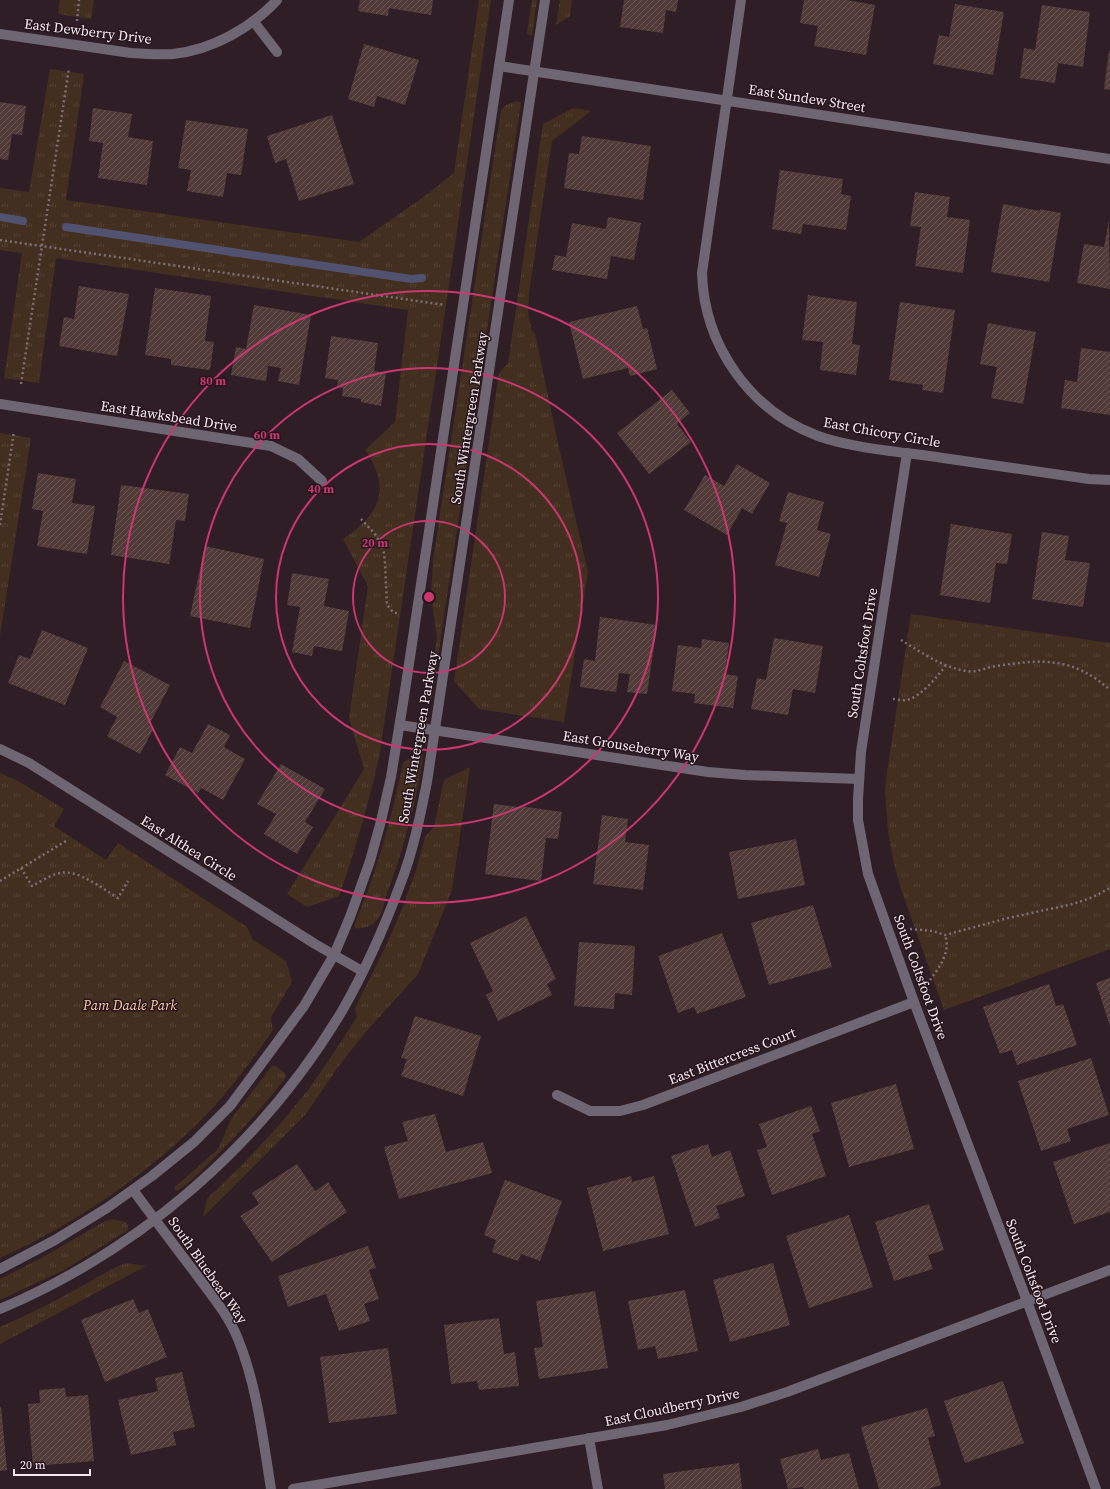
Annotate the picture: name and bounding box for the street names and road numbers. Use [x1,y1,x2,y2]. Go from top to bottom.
street label: East Dewberry Drive [23,13,153,49]
street label: East Sundew Street [747,79,867,117]
street label: South Wintergreen Parkway [445,330,493,506]
street label: East Hawksbead Drive [99,395,239,437]
street label: East Chicory Circle [822,412,942,452]
street label: South Coltsfoot Drive [842,586,882,720]
street label: South Wintergreen Parkway [393,649,443,825]
street label: East Grouseberry Way [562,725,701,767]
street label: East Althea Circle [137,810,241,886]
street label: South Coltsfoot Drive [889,912,953,1042]
street label: East Bittercress Court [665,1022,799,1090]
street label: South Bluebead Way [164,1212,253,1328]
street label: South Coltsfoot Drive [1001,1216,1067,1346]
street label: East Cloudberry Drive [603,1383,741,1431]

